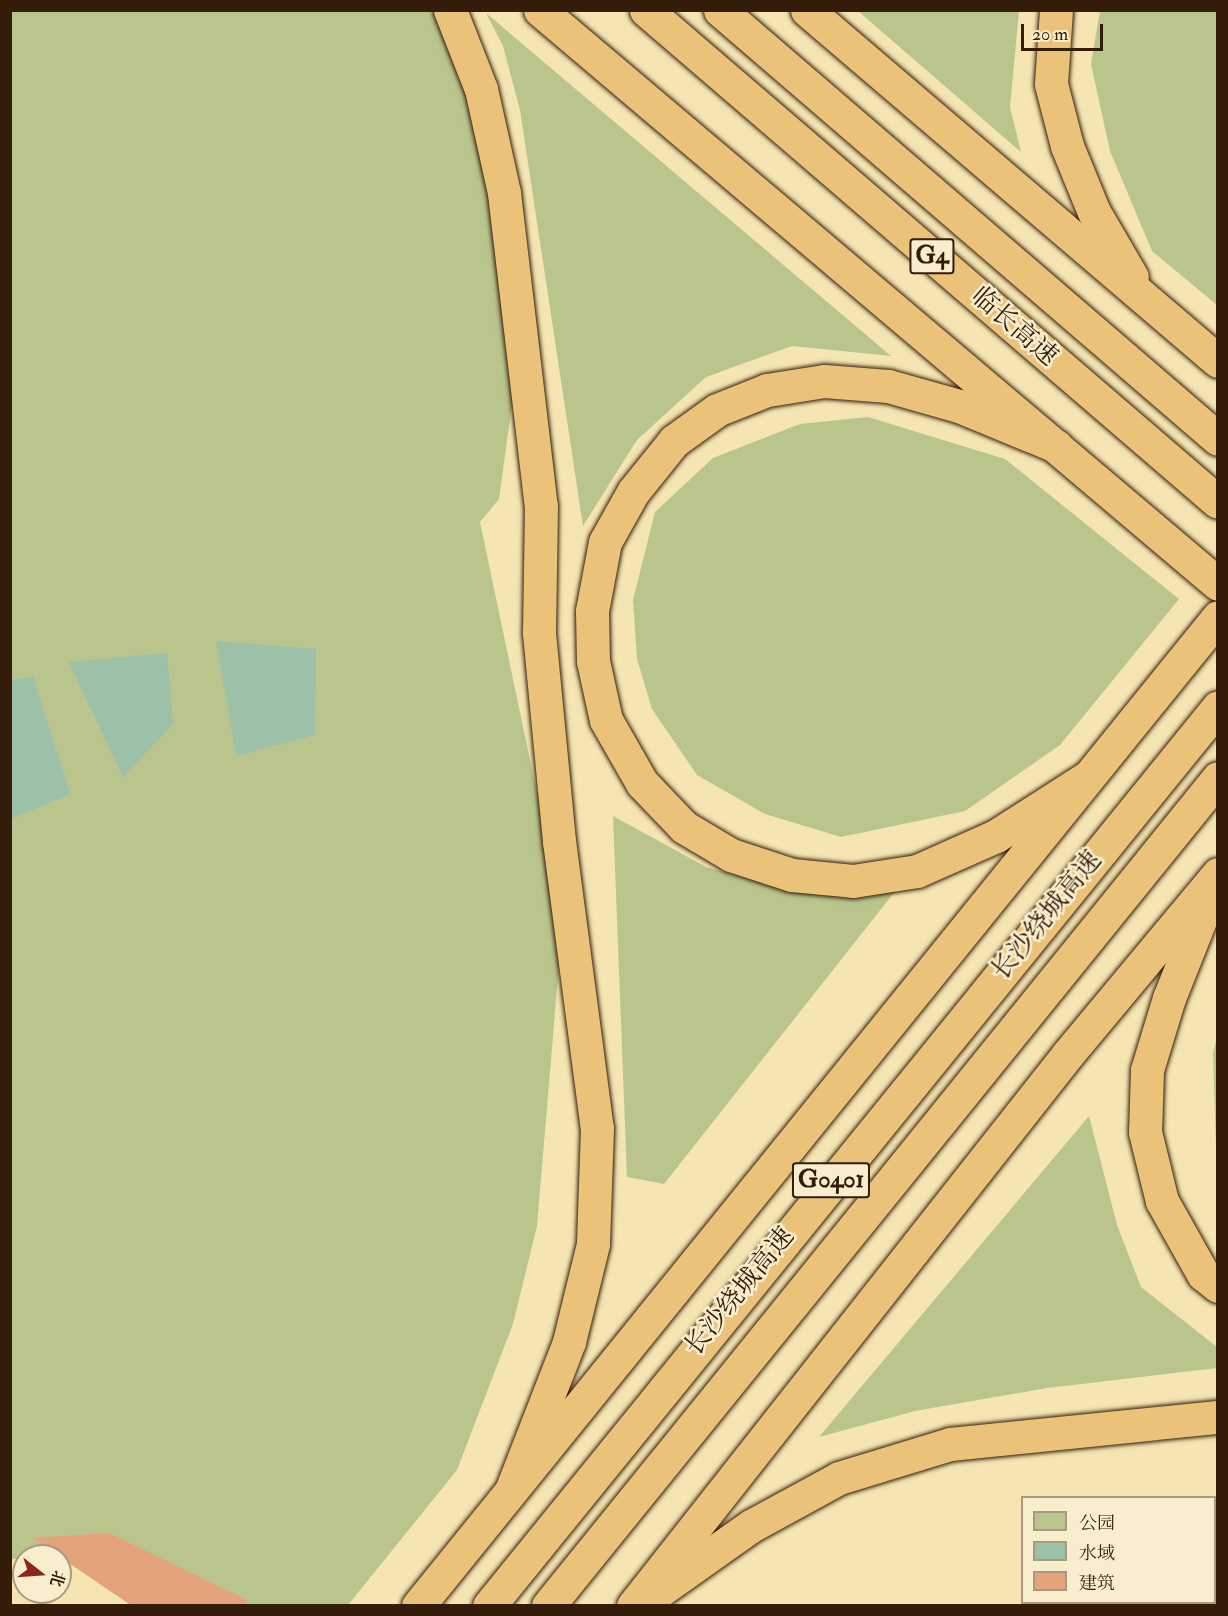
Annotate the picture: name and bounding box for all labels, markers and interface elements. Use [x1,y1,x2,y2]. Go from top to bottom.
scale bar [1024,12,1106,50]
text: 20 m [1032,23,1068,46]
road number: G4 [908,235,956,277]
street label: 临长高速 [965,281,1063,373]
street label: 长沙绕城高速 [986,846,1108,986]
road number: G0401 [790,1159,872,1201]
street label: 长沙绕城高速 [679,1222,801,1362]
legend [1021,1496,1216,1604]
text: 公园 [1079,1512,1115,1535]
text: 水域 [1079,1542,1115,1565]
north arrow [12,1544,72,1604]
text: 北 [45,1568,69,1589]
text: 建筑 [1079,1572,1115,1595]

